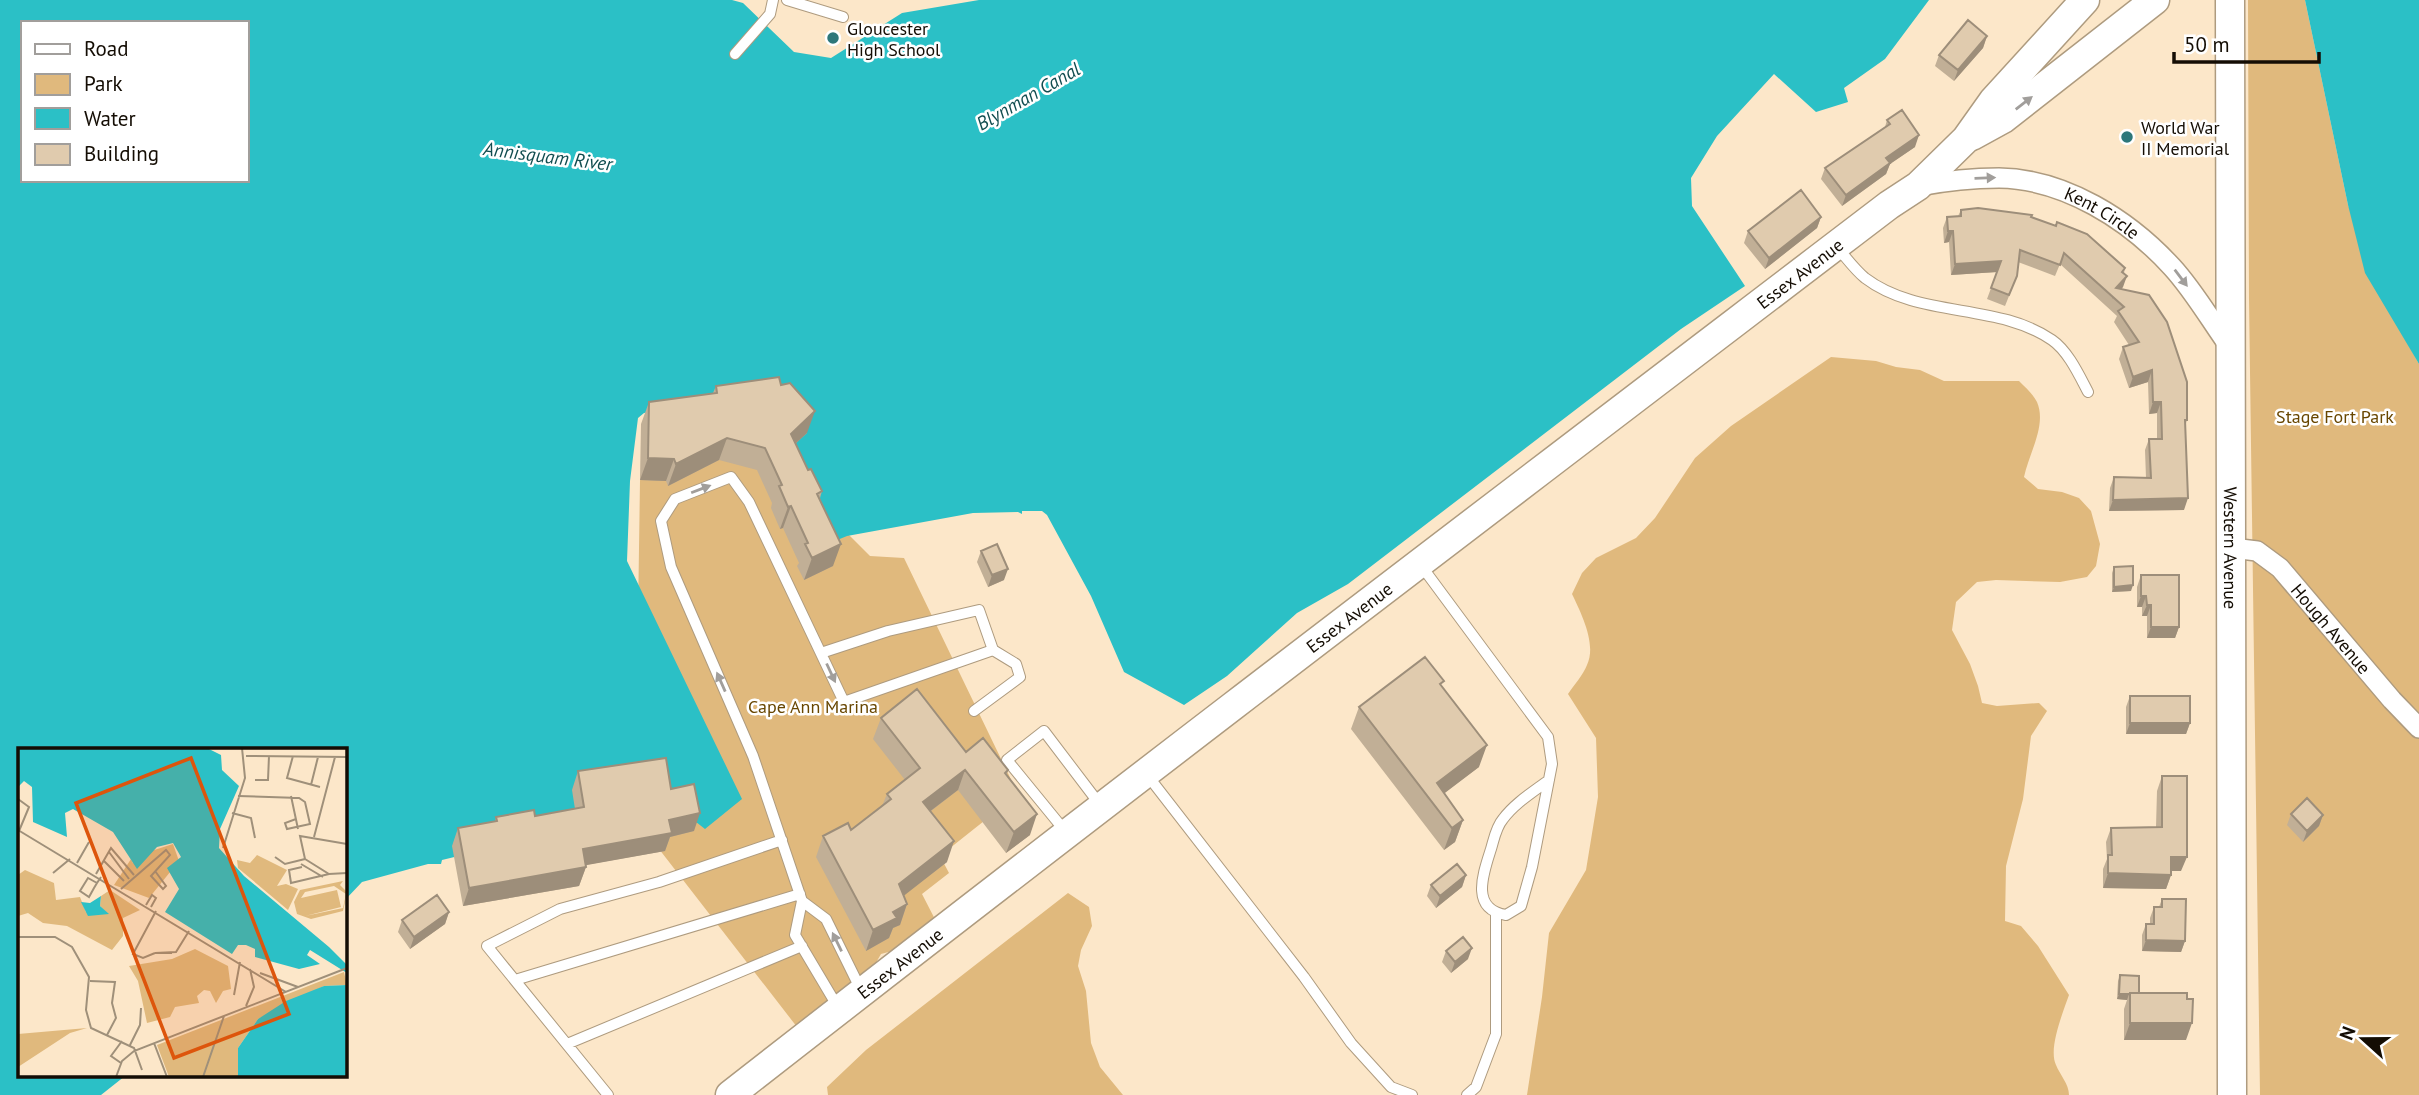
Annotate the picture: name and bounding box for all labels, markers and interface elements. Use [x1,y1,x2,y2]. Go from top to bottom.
place label: Gloucester High School [847,17,941,61]
legend [21,21,248,182]
scale bar [2174,21,2319,65]
marker: Gloucester High School [825,30,841,46]
text: 50 m [2184,31,2230,58]
text: Road [84,35,128,62]
water label: Blynman Canal [972,57,1084,135]
text: Park [84,70,123,97]
one-way arrow [2014,96,2032,111]
text: Water [84,105,136,132]
place label: World War II Memorial [2141,116,2230,160]
marker: World War II Memorial [2119,129,2135,145]
water label: Annisquam River [481,136,616,176]
text: Building [84,140,159,167]
one-way arrow [1974,173,1996,184]
street label: Kent Circle [2061,181,2145,244]
street label: Essex Avenue [1752,233,1847,314]
one-way arrow [2173,269,2187,287]
park label: Stage Fort Park [2276,405,2394,428]
one-way arrow [691,483,712,494]
street label: Western Avenue [2219,487,2243,609]
street label: Essex Avenue [1301,577,1397,657]
street label: Hough Avenue [2286,578,2376,678]
one-way arrow [825,663,836,683]
one-way arrow [715,672,727,692]
park label: Cape Ann Marina [748,695,878,718]
inset map [18,748,346,1078]
street label: Essex Avenue [852,922,947,1004]
one-way arrow [832,932,843,952]
north arrow [2328,1004,2398,1074]
text: N [2334,1023,2361,1043]

